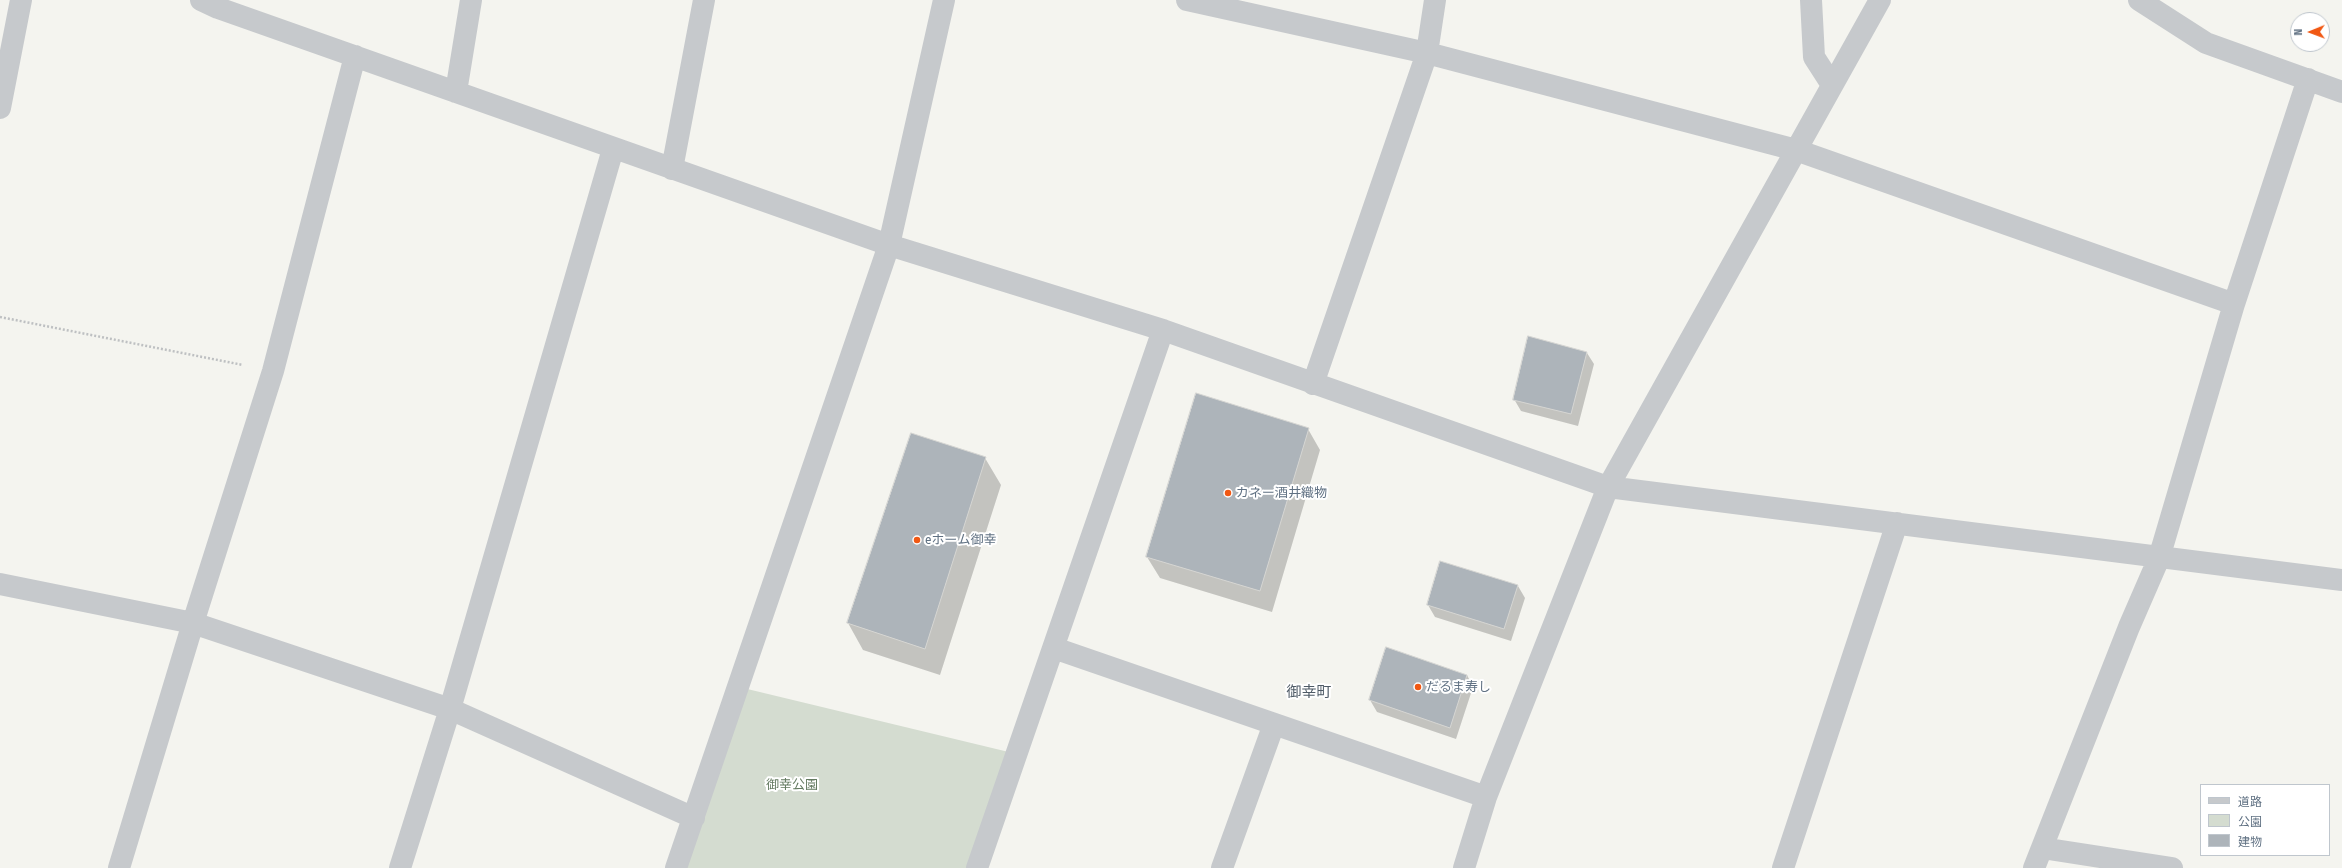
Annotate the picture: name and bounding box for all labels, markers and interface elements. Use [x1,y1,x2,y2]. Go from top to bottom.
north arrow [2290,12,2330,52]
text: N [2292,29,2305,36]
place label: カネー酒井織物 [1236,485,1327,501]
marker: カネー酒井織物 [1223,488,1233,498]
place label: eホーム御幸 [925,532,996,548]
marker: eホーム御幸 [912,535,922,545]
place label: だるま寿し [1426,679,1491,695]
marker: だるま寿し [1413,682,1423,692]
district label: 御幸町 [1287,684,1331,702]
park label: 御幸公園 [766,777,818,793]
legend [2200,784,2330,856]
text: 道路 [2238,795,2262,809]
text: 公園 [2238,815,2262,829]
text: 建物 [2238,835,2262,849]

